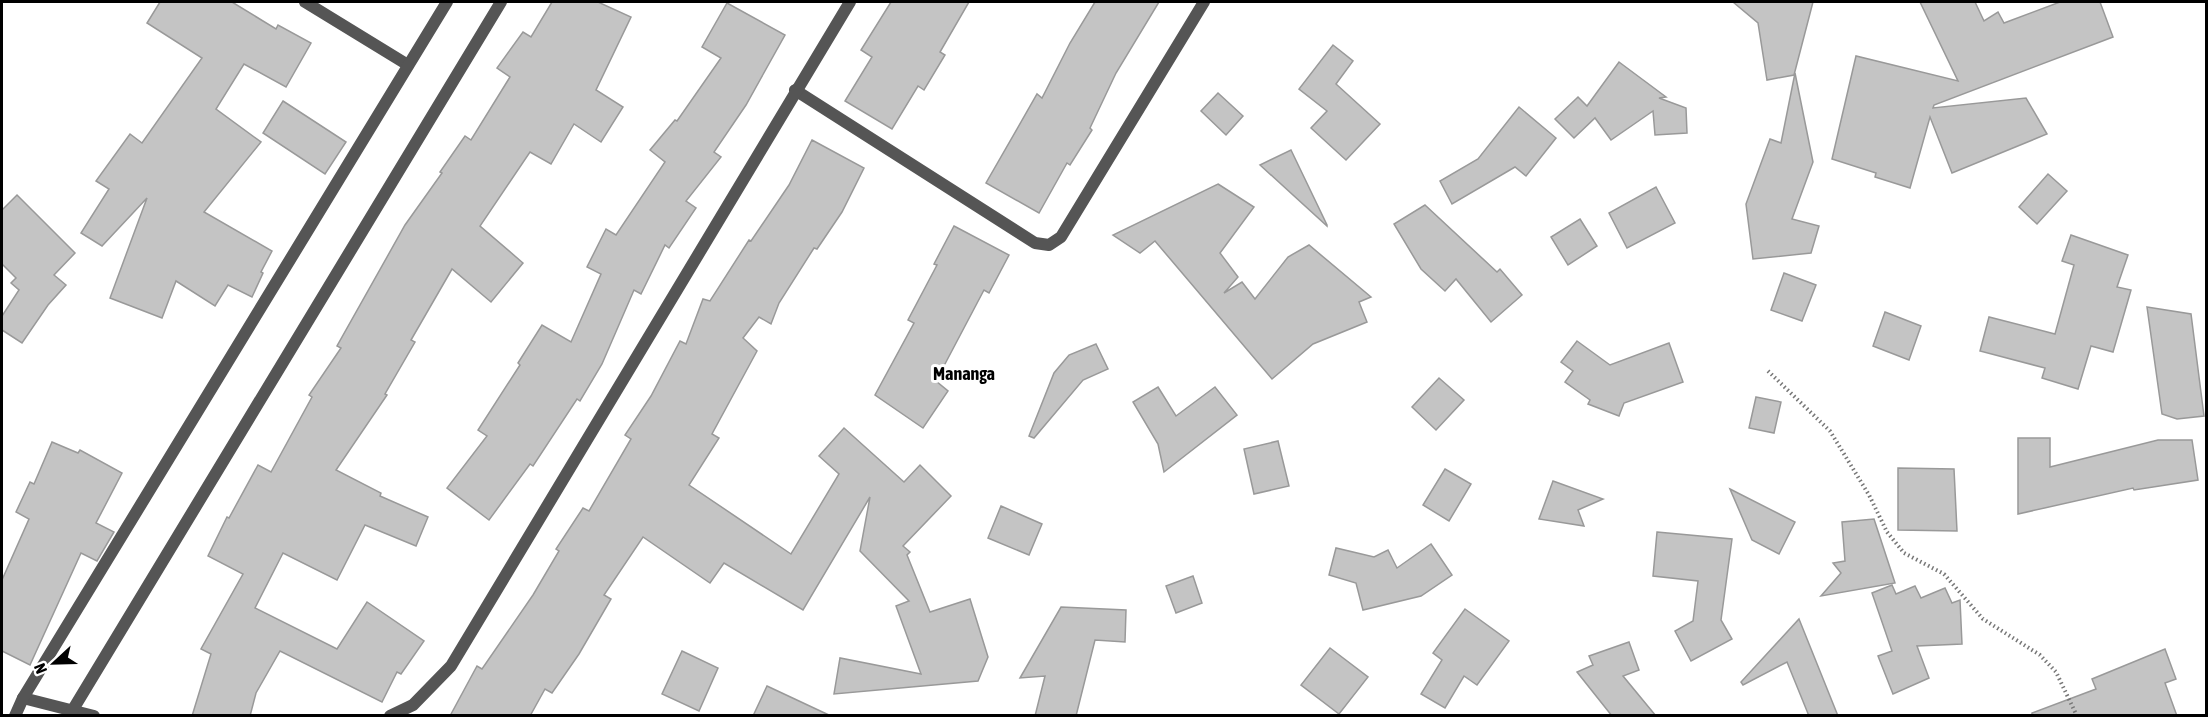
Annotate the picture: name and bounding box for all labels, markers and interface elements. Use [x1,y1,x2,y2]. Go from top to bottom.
district label: Mananga [933,363,995,384]
north arrow [24,633,84,693]
text: N [30,661,50,676]

